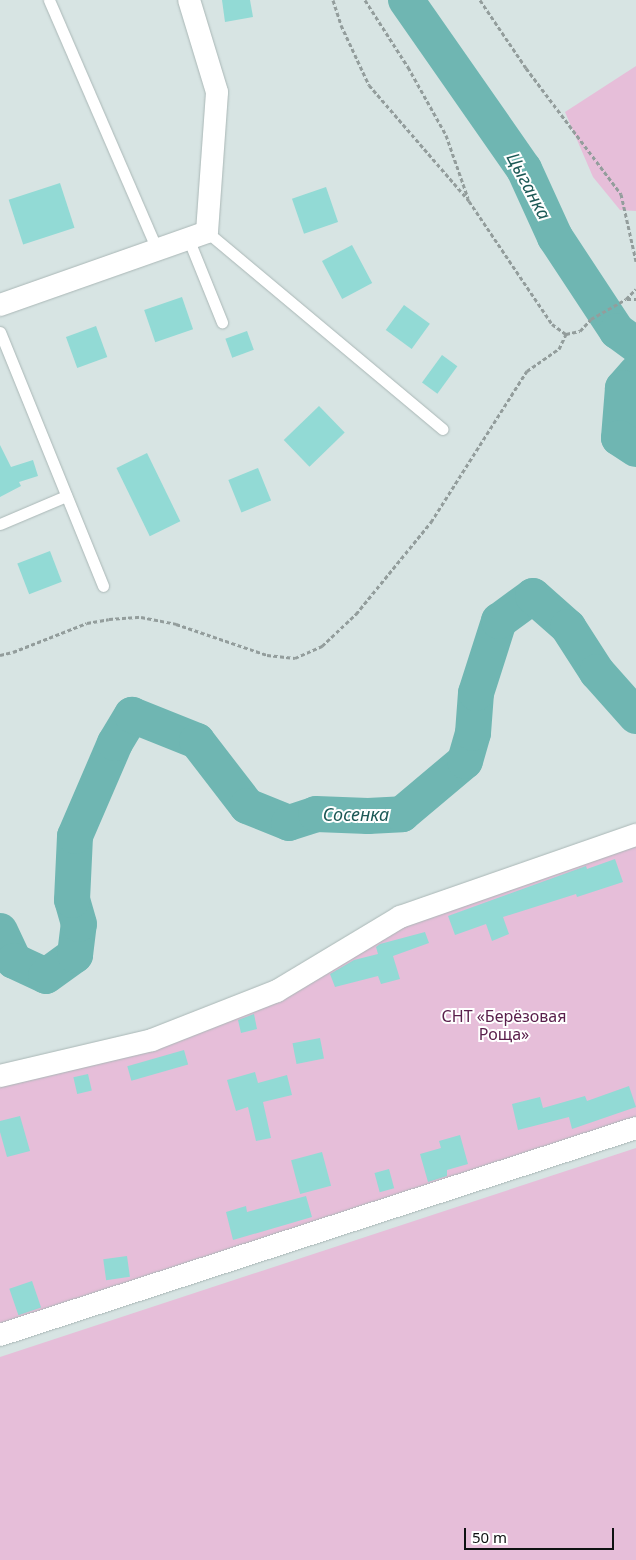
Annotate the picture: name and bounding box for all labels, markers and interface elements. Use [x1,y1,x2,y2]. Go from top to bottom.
water label: Цыганка [502,149,556,223]
water label: Сосенка [323,803,389,825]
park label: СНТ «Берёзовая Роща» [442,1006,566,1044]
scale bar [466,1518,616,1550]
text: 50 m [472,1527,507,1547]

